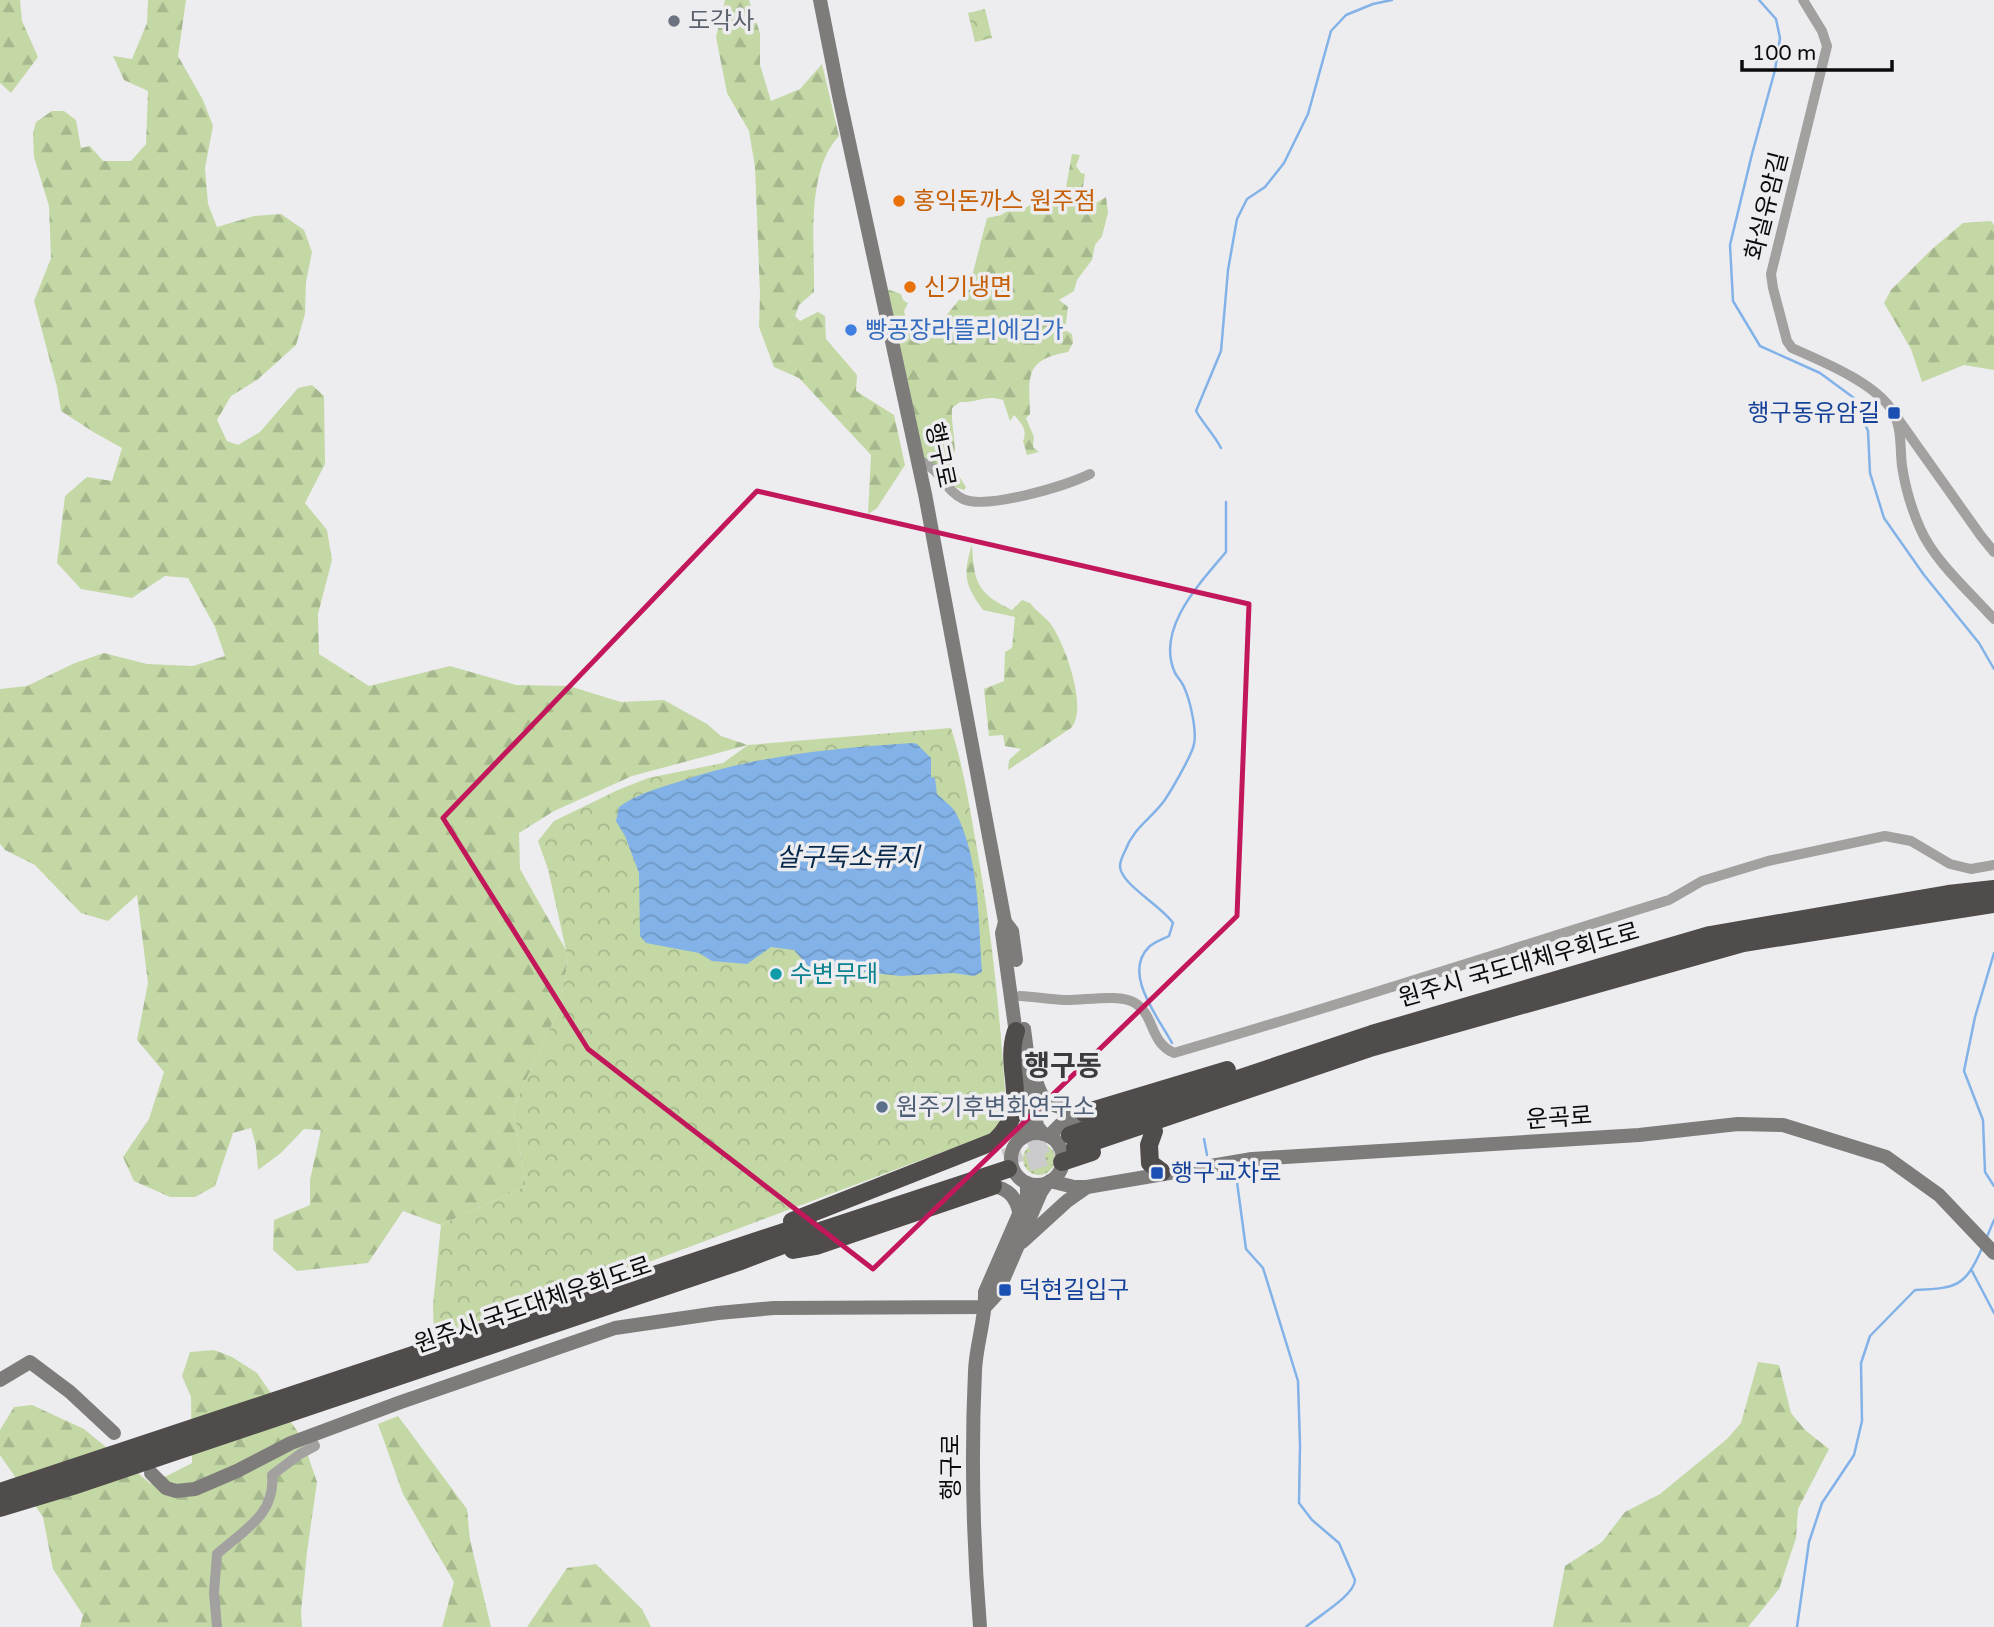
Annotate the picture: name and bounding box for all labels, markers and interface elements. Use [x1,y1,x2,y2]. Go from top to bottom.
place label: 도각사 [688,7,754,36]
marker: 도각사 [666,13,682,29]
scale bar [1742,28,1892,72]
text: 100 m [1752,41,1816,66]
street label: 화실유암길 [1740,149,1794,263]
place label: 홍익돈까스 원주점 [913,187,1096,216]
marker: 홍익돈까스 원주점 [891,193,907,209]
place label: 신기냉면 [924,273,1012,302]
marker: 신기냉면 [902,279,918,295]
place label: 빵공장라뜰리에김가 [865,316,1064,345]
marker: 빵공장라뜰리에김가 [843,322,859,338]
place label: 행구동유암길 [1748,399,1880,428]
marker: 행구동유암길 [1886,405,1902,421]
street label: 행구로 [919,420,961,490]
water label: 살구둑소류지 [776,842,922,873]
street label: 원주시 국도대체우회도로 [1395,917,1643,1013]
place label: 수변무대 [790,960,878,989]
marker: 수변무대 [768,966,784,982]
district label: 행구동 [1024,1049,1102,1083]
place label: 원주기후변화연구소 [896,1093,1095,1122]
marker: 원주기후변화연구소 [874,1099,890,1115]
street label: 운곡로 [1525,1101,1593,1135]
place label: 행구교차로 [1171,1159,1281,1188]
marker: 행구교차로 [1149,1165,1165,1181]
street label: 원주시 국도대체우회도로 [411,1251,655,1359]
place label: 덕현길입구 [1019,1276,1129,1305]
marker: 덕현길입구 [997,1282,1013,1298]
street label: 행구로 [937,1434,966,1500]

